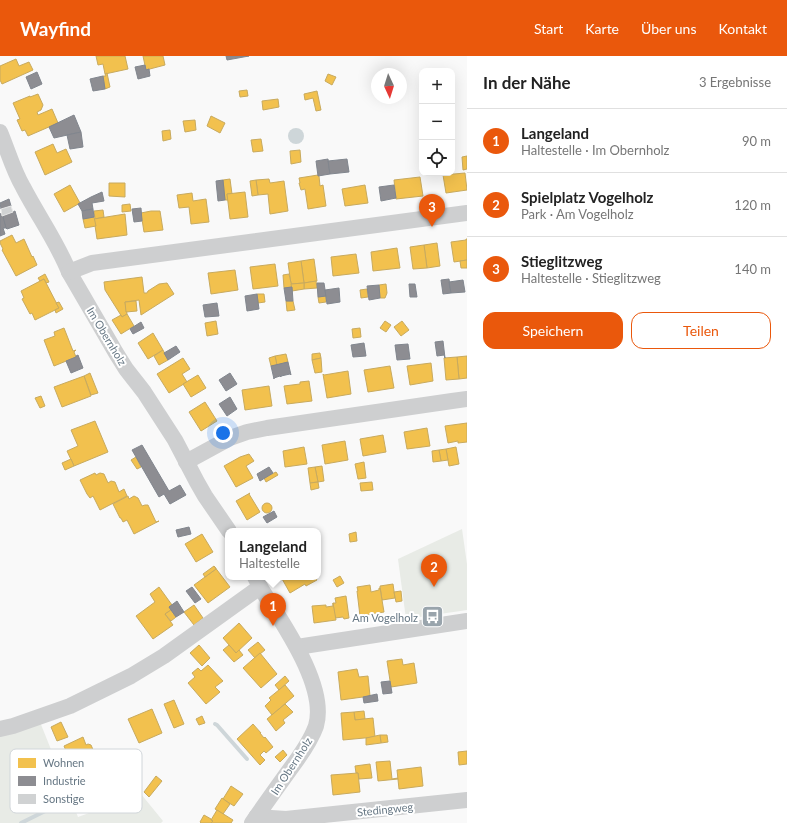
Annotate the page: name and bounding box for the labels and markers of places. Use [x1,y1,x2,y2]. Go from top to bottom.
pin: 3 [419,194,445,227]
pin: 2 [421,554,447,587]
pin: 1 [260,593,286,626]
bus stop icon: Am Vogelholz [420,604,446,630]
place label: Am Vogelholz [352,611,418,624]

